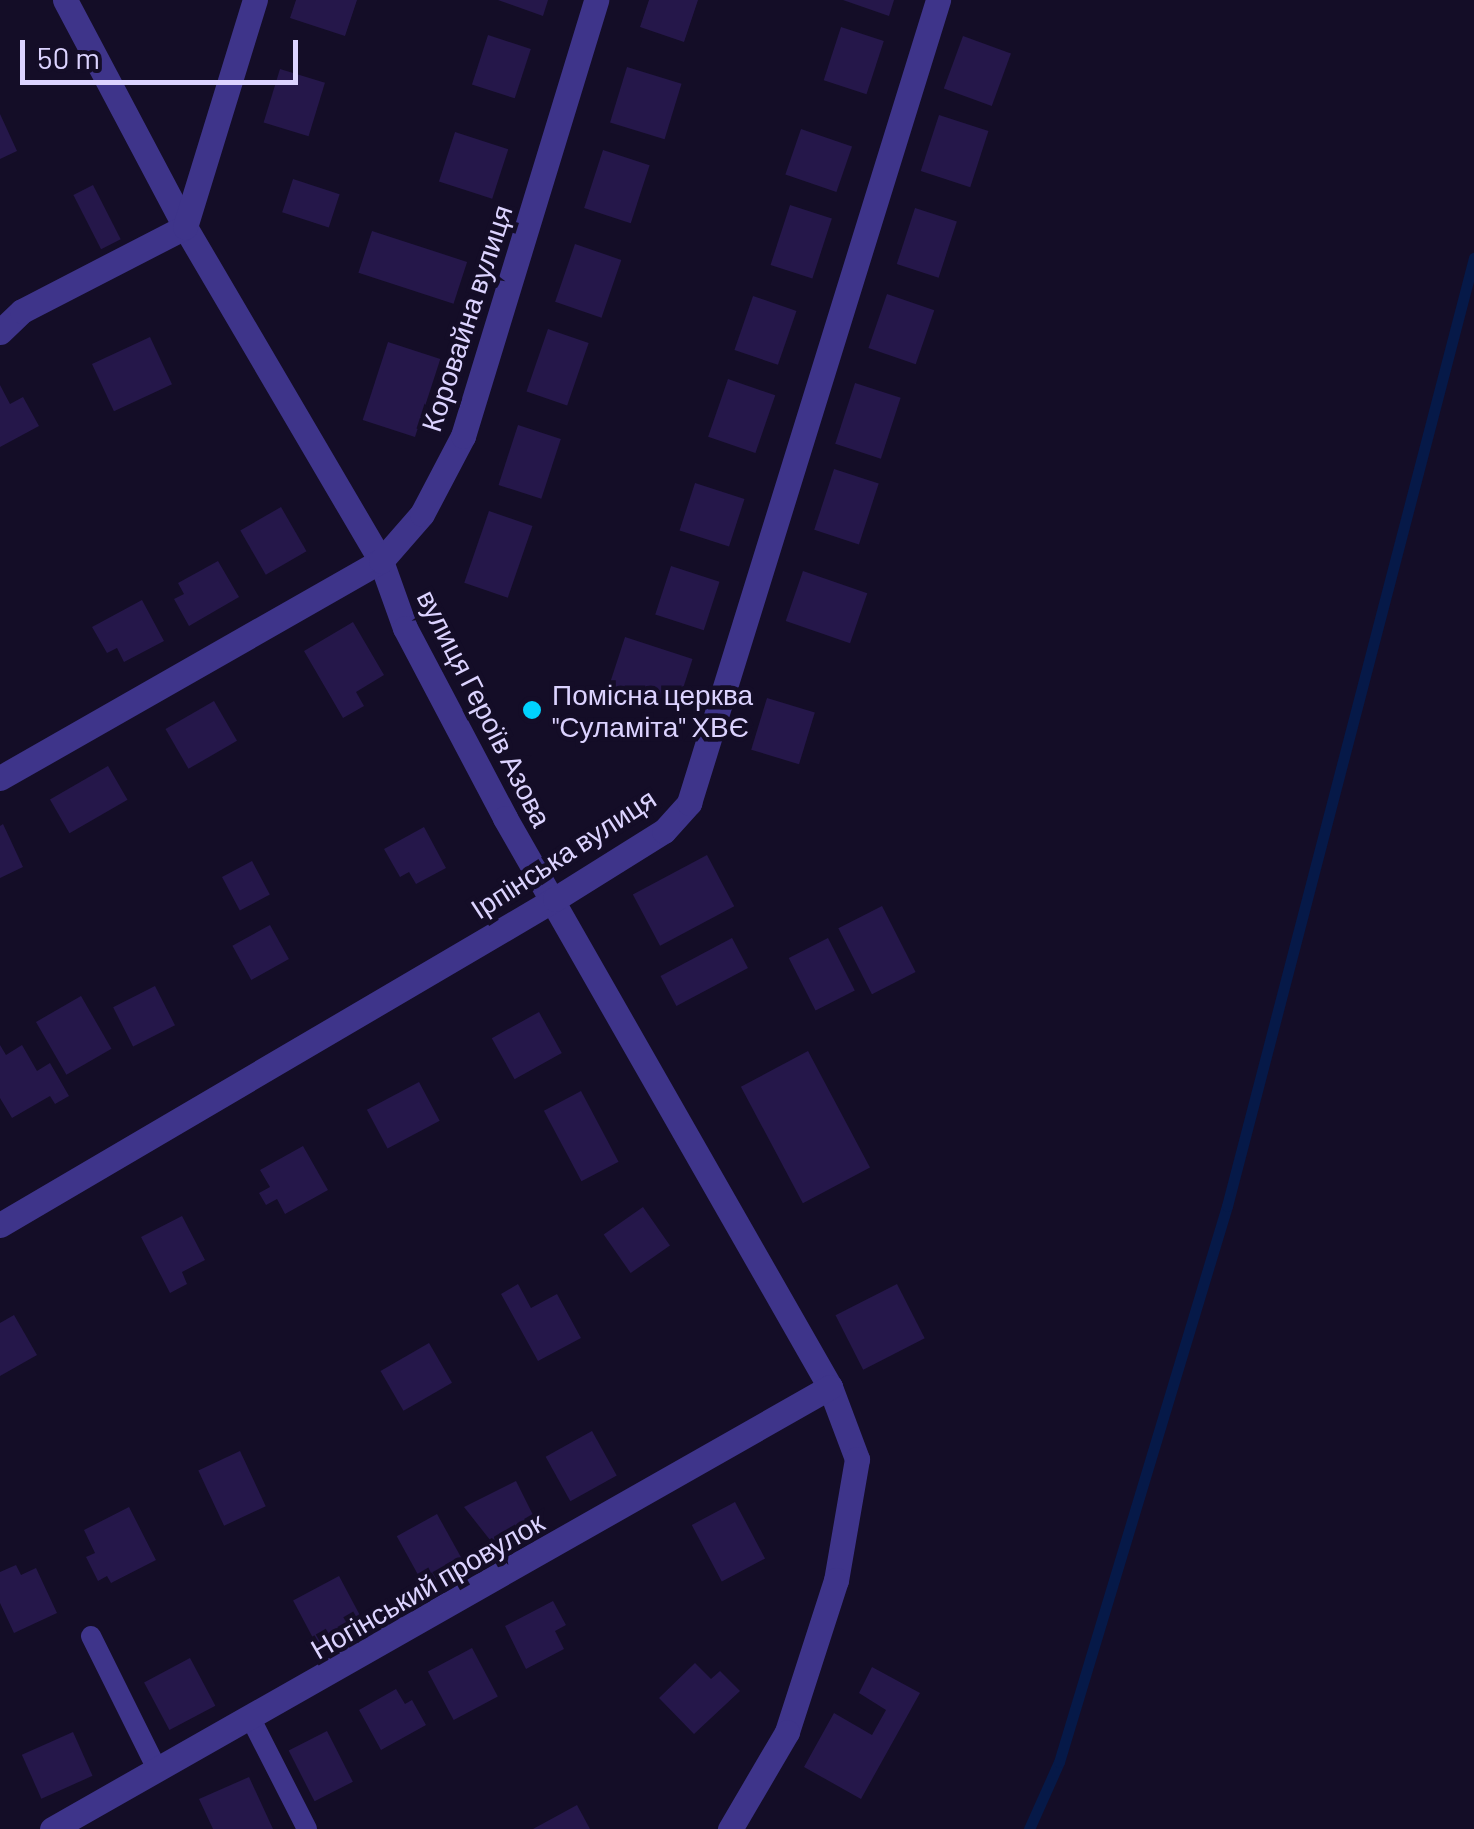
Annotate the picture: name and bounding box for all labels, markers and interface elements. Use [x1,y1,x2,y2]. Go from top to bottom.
scale bar [25,20,302,82]
text: 50 m [37,39,100,75]
street label: Коровайна вулиця [414,200,518,436]
street label: вулиця Героїв Азова [411,584,559,832]
place label: Помісна церква "Суламіта" ХВЄ [552,677,753,743]
marker: Помісна церква "Суламіта" ХВЄ [521,699,543,721]
street label: Ірпінська вулиця [464,781,662,925]
street label: Ногінський провулок [304,1504,550,1666]

